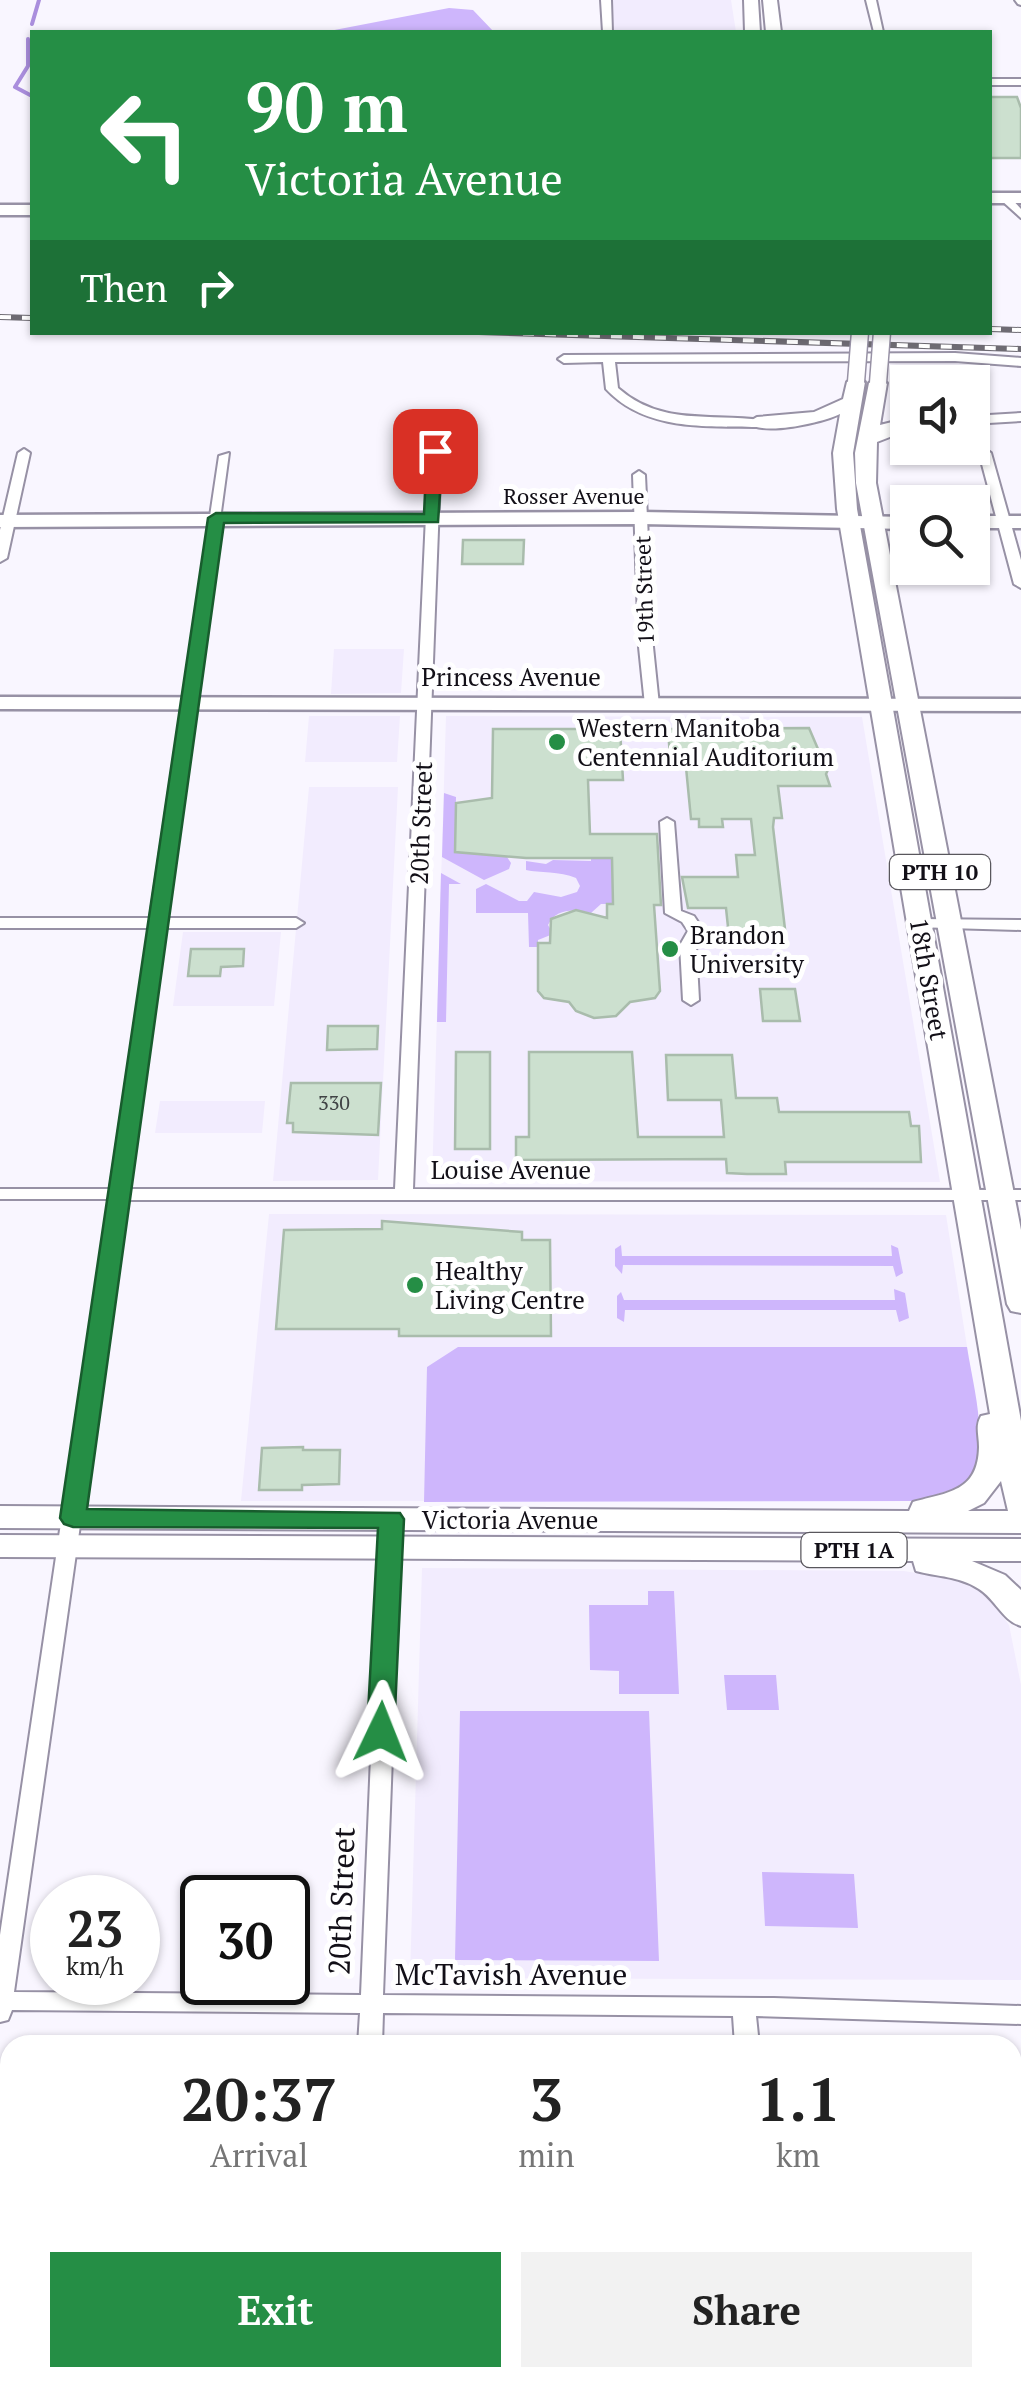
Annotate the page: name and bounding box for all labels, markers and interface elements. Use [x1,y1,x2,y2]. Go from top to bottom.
text: 90 m [245,59,408,152]
icon: left [80,70,210,200]
text: Victoria Avenue [245,148,563,208]
icon: right [188,260,243,315]
text: Then [80,263,168,313]
map controls [890,365,990,585]
button: sound [890,365,990,465]
pin [393,409,478,494]
icon: arrive [408,424,463,479]
street label: Rosser Avenue [503,481,645,510]
button: search [890,485,990,585]
street label: 19th Street [627,535,660,645]
street label: Princess Avenue [421,660,601,693]
place label: Western Manitoba Centennial Auditorium [577,711,834,773]
marker: Western Manitoba Centennial Auditorium [546,731,568,753]
street label: 20th Street [402,761,439,885]
road number: PTH 10 [890,855,990,889]
street label: 18th Street [903,915,956,1043]
place label: Brandon University [690,918,804,980]
marker: Brandon University [659,938,681,960]
house number: 330 [318,1089,350,1116]
street label: Louise Avenue [431,1153,591,1186]
place label: Healthy Living Centre [435,1254,585,1316]
marker: Healthy Living Centre [404,1274,426,1296]
street label: Victoria Avenue [422,1503,598,1536]
road number: PTH 1A [802,1533,906,1567]
position arrow [329,1680,433,1784]
street label: 20th Street [318,1826,364,1976]
speed limit sign: 30 [180,1875,310,2005]
text: 23 [67,1895,123,1961]
text: km/h [66,1949,124,1982]
street label: McTavish Avenue [395,1954,627,1994]
text: 20:37 [181,2059,337,2138]
text: 3 [529,2059,563,2138]
text: 1.1 [755,2059,841,2138]
text: Arrival [210,2134,308,2176]
text: min [518,2134,574,2176]
text: km [776,2134,820,2176]
button: Exit [50,2252,501,2367]
button: Share [521,2252,972,2367]

